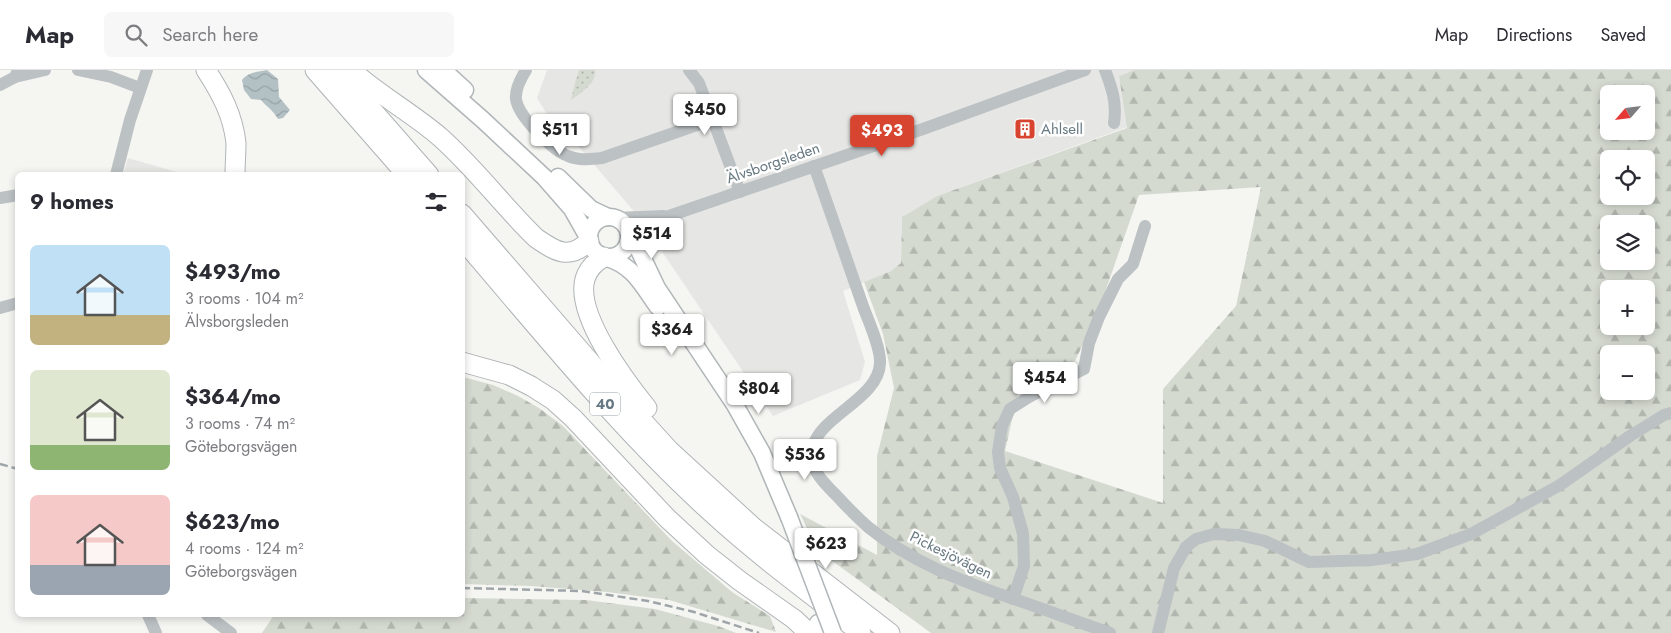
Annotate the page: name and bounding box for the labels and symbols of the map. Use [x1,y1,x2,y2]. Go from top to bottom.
north arrow [1600,85,1655,140]
pin: $450 [675,93,735,136]
pin: $511 [530,114,590,156]
pin: $493 [852,114,912,157]
building icon: Ahlsell [1013,117,1037,141]
place label: Ahlsell [1041,118,1083,140]
street label: Älvsborgsleden [723,137,823,189]
pin: $514 [622,218,682,260]
pin: $364 [642,314,702,356]
pin: $454 [1015,362,1075,404]
pin: $804 [729,372,789,415]
road number: 40 [590,392,620,416]
pin: $536 [775,438,835,481]
street label: Pickesjövägen [906,526,996,584]
pin: $623 [796,528,856,570]

